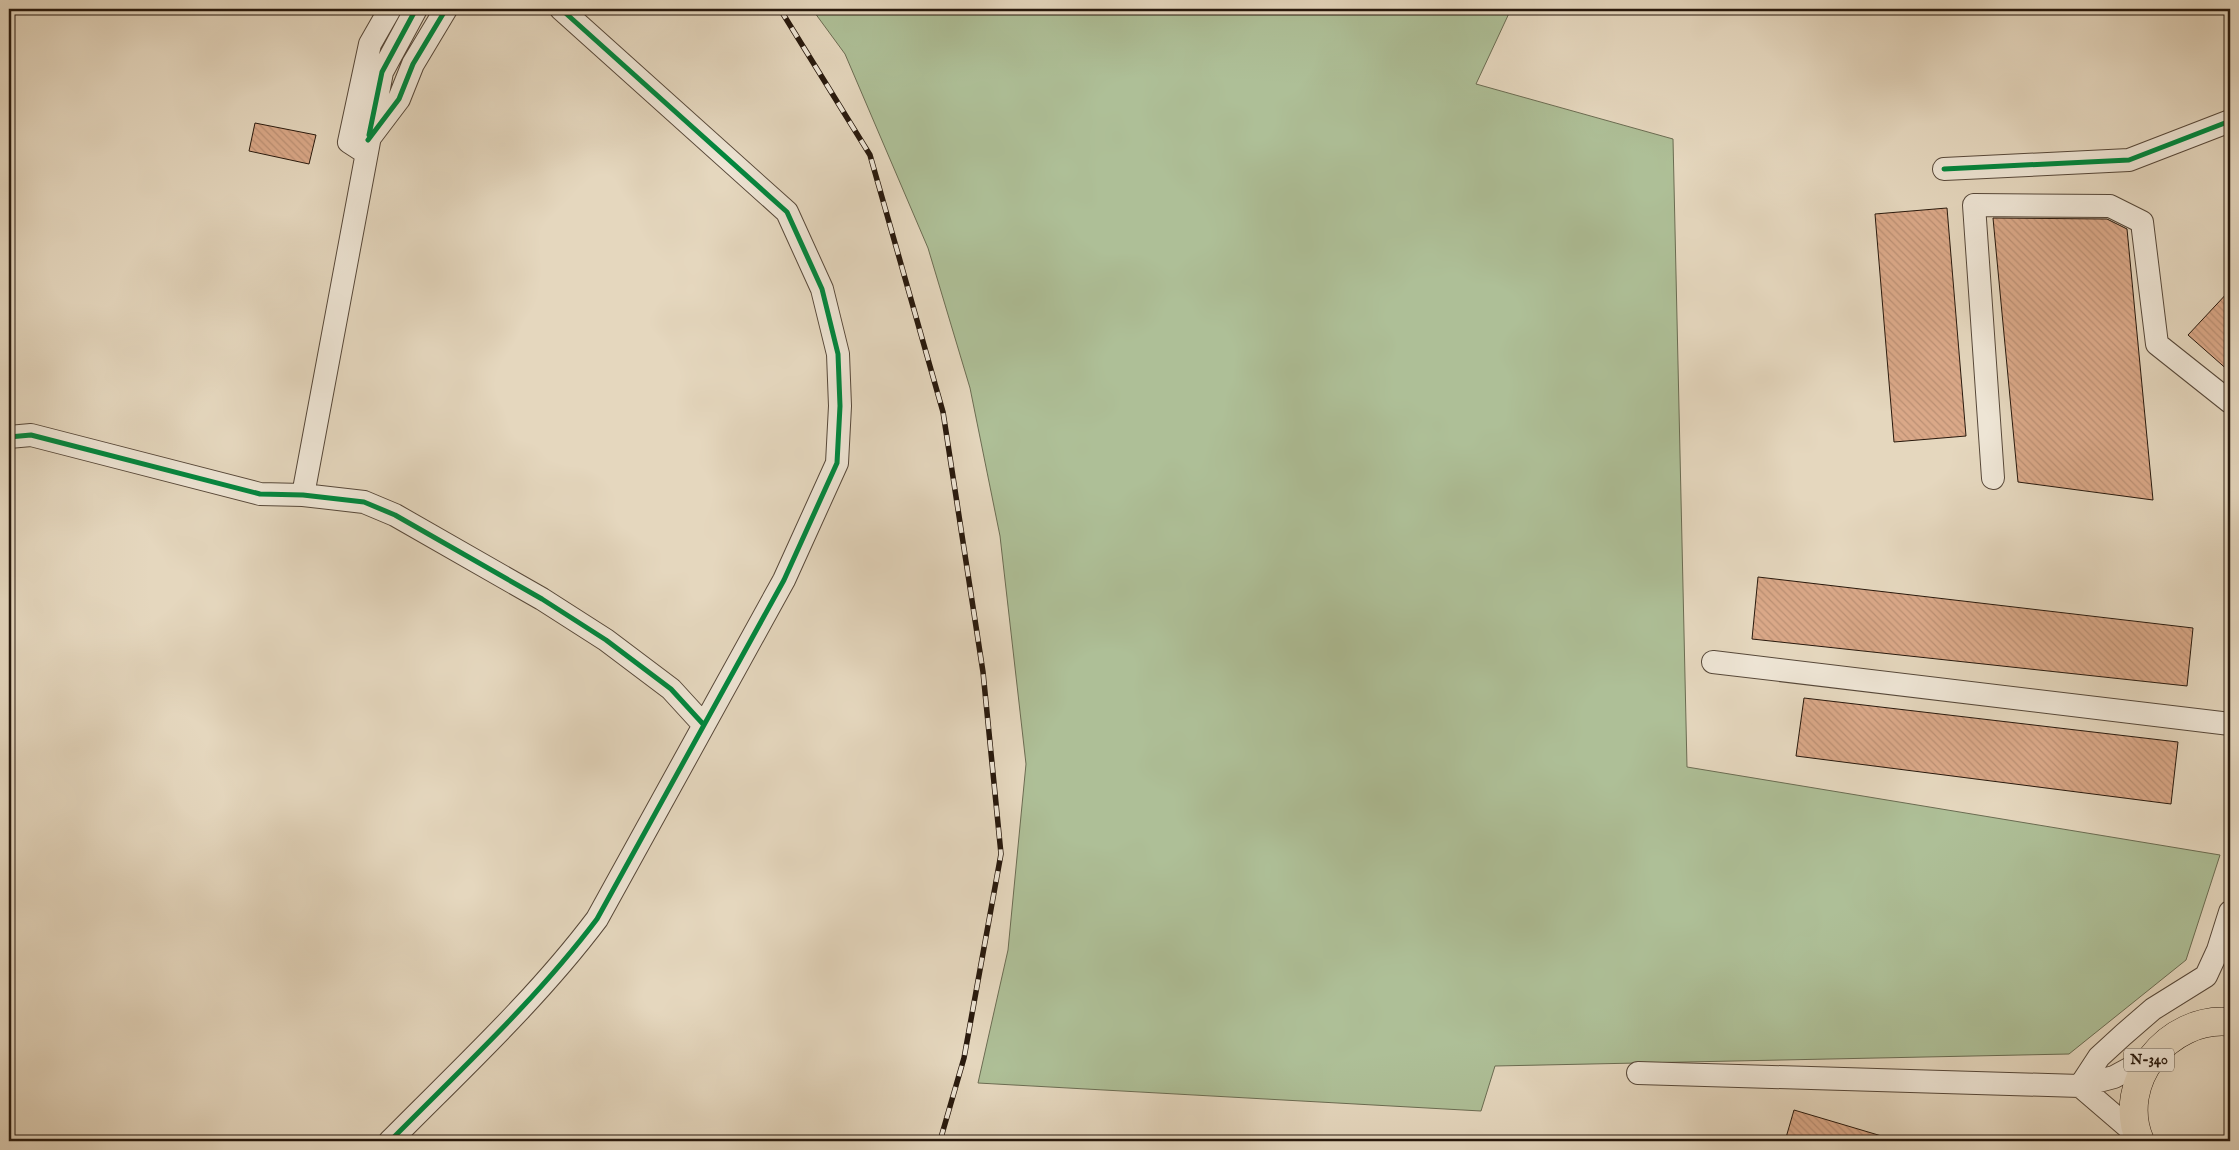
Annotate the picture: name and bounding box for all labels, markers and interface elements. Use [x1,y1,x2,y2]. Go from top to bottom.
road number: N-340 [2124,1048,2174,1072]

